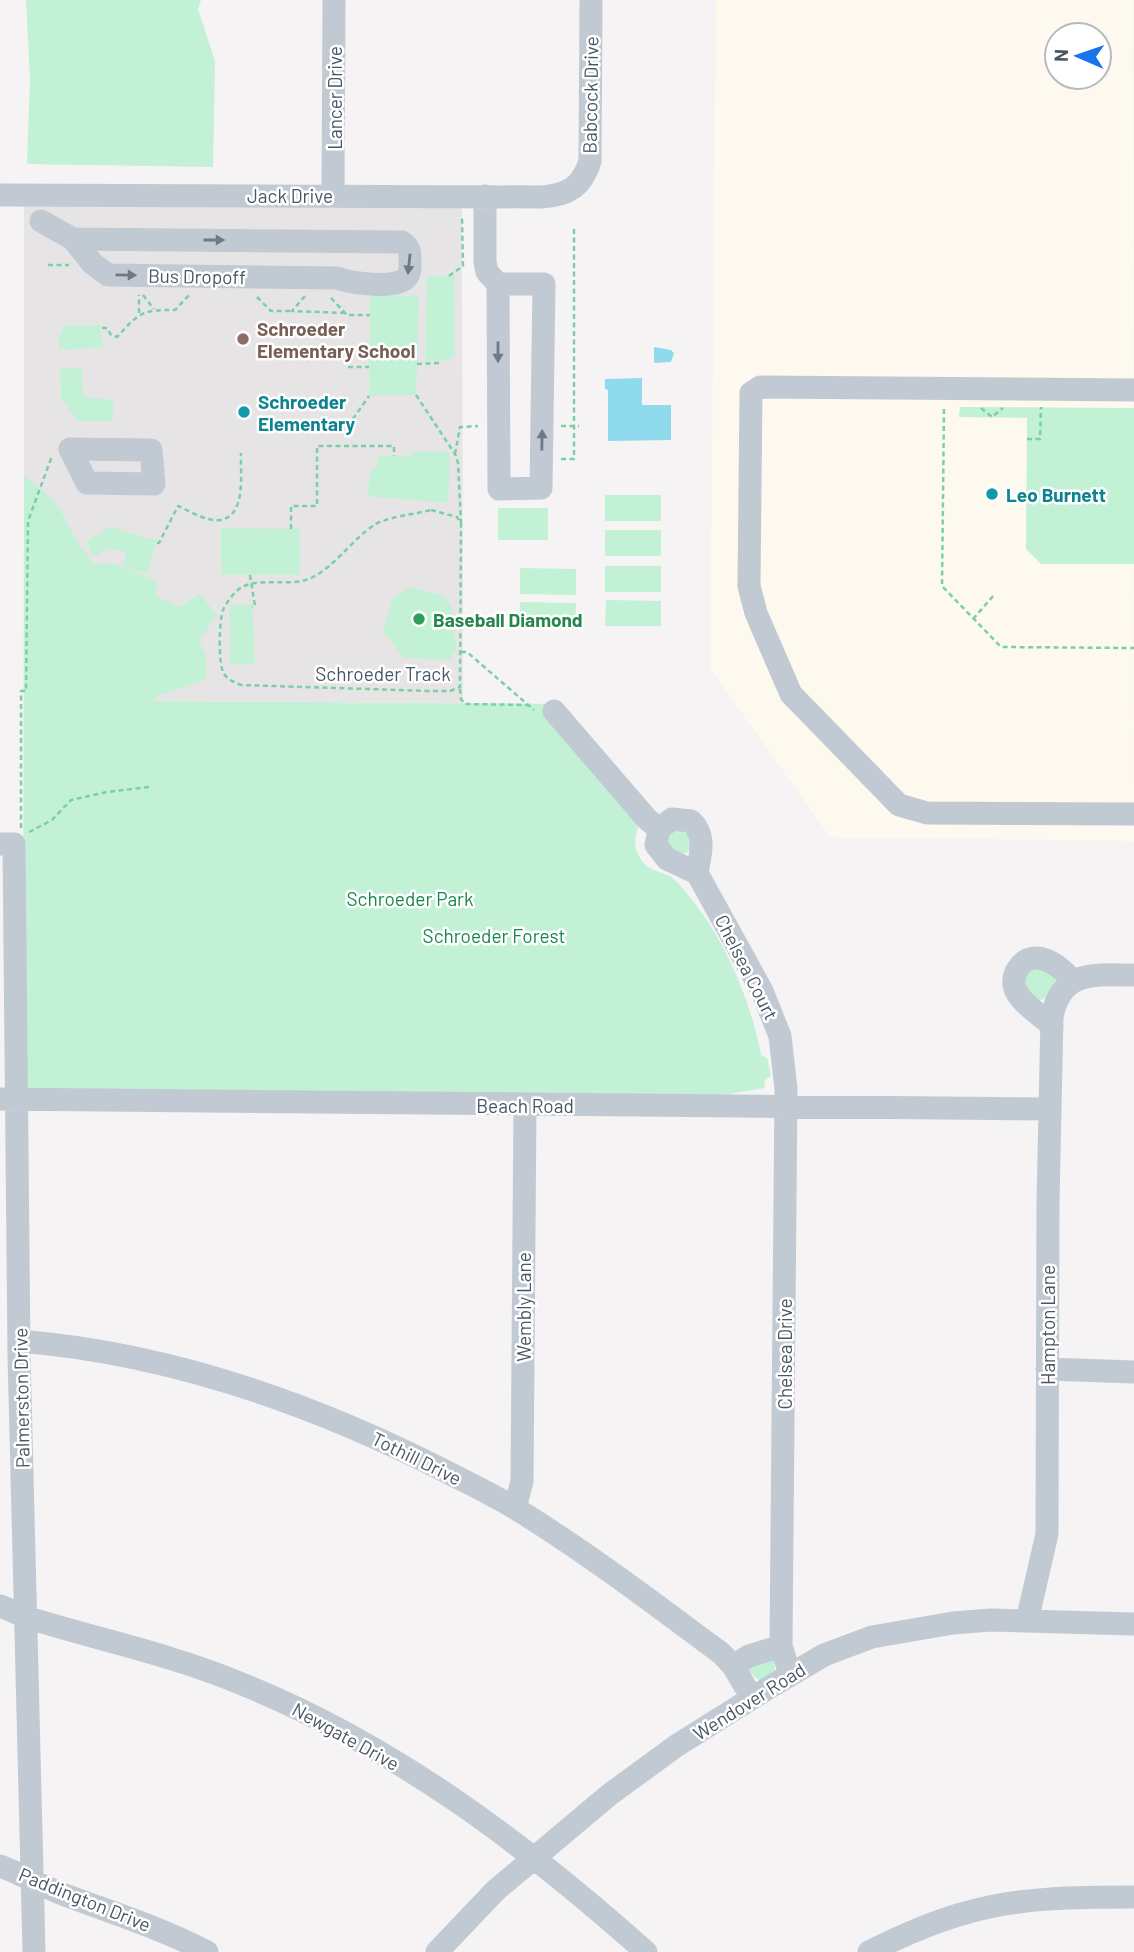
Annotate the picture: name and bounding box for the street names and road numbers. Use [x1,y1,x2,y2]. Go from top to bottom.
street label: Babcock Drive [577,36,603,154]
street label: Lancer Drive [323,46,346,150]
street label: Jack Drive [247,184,333,207]
street label: Bus Dropoff [148,264,246,288]
street label: Schroeder Track [315,662,451,685]
street label: Chelsea Court [711,911,783,1023]
street label: Beach Road [476,1094,574,1117]
street label: Wembly Lane [512,1252,535,1362]
street label: Hampton Lane [1036,1265,1059,1385]
street label: Chelsea Drive [773,1298,796,1410]
street label: Palmerston Drive [8,1328,34,1468]
street label: Tothill Drive [369,1426,465,1490]
street label: Wendover Road [689,1657,809,1745]
street label: Newgate Drive [289,1697,403,1775]
street label: Paddington Drive [16,1862,154,1936]

